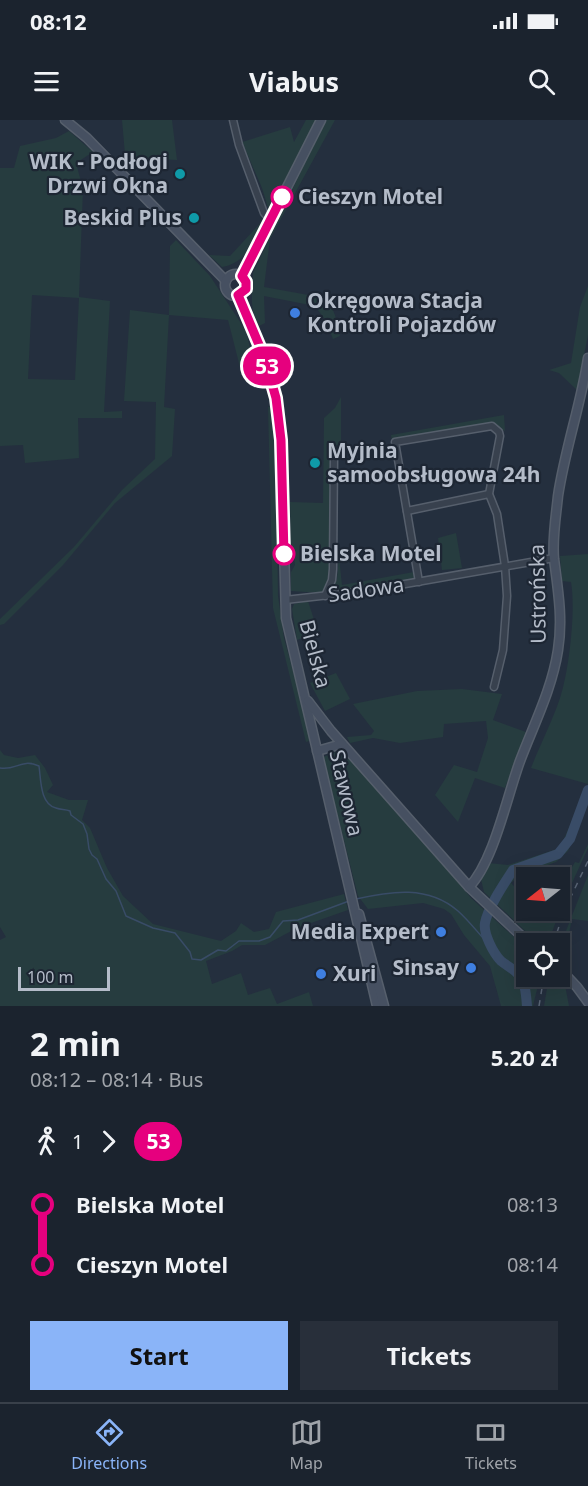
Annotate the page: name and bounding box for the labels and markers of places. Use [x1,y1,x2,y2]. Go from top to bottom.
place label: WIK - Podłogi Drzwi Okna [29,147,168,199]
marker: WIK - Podłogi Drzwi Okna [173,167,187,181]
place label: Cieszyn Motel [298,182,443,210]
marker: Cieszyn Motel [271,186,293,208]
place label: Beskid Plus [63,203,182,231]
marker: Beskid Plus [187,211,201,225]
place label: Okręgowa Stacja Kontroli Pojazdów [307,286,496,338]
marker: Okręgowa Stacja Kontroli Pojazdów [288,306,302,320]
place label: Myjnia samoobsługowa 24h [327,436,540,488]
marker: Myjnia samoobsługowa 24h [308,456,322,470]
place label: Bielska Motel [300,539,441,567]
marker: Bielska Motel [273,543,295,565]
place label: Media Expert [291,917,429,945]
marker: Media Expert [434,925,448,939]
place label: Sinsay [392,953,459,981]
place label: Xuri [333,959,376,987]
marker: Sinsay [464,961,478,975]
marker: Xuri [314,967,328,981]

